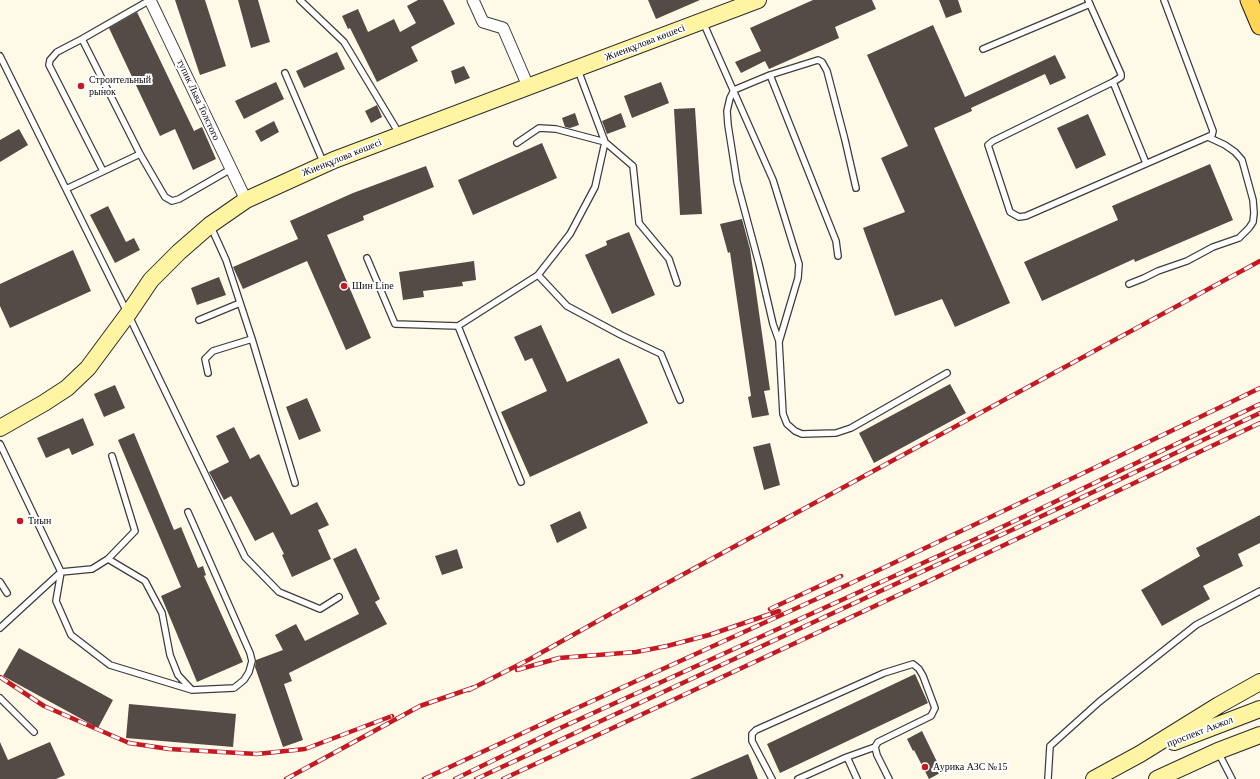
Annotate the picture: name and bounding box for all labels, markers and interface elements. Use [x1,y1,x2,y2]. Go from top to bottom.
street label: Жиенқұлова көшесі [603,22,687,64]
street label: тупик Льва Толстого [174,58,222,142]
place label: Строительный рынок [89,74,151,98]
marker: Строительный рынок [76,81,86,91]
street label: Жиенқұлова көшесі [300,137,384,179]
place label: Шин Line [352,280,394,292]
marker: Шин Line [339,281,349,291]
place label: Тиын [28,515,51,527]
marker: Тиын [15,516,25,526]
street label: проспект Акжол [1165,714,1235,750]
place label: Аурика АЗС №15 [933,761,1007,773]
marker: Аурика АЗС №15 [920,762,930,772]

